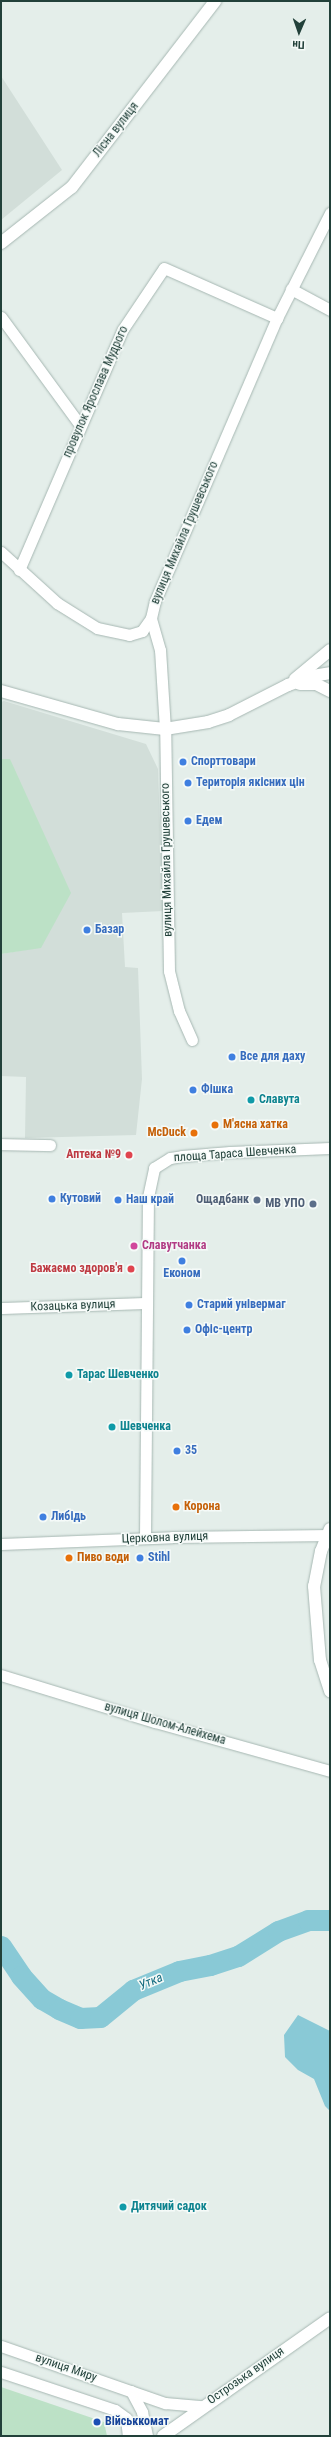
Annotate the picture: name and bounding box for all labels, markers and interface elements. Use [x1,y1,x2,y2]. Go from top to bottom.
north arrow [279,12,319,52]
text: Пн [292,38,305,51]
street label: Лісна вулиця [90,100,142,160]
street label: провулок Ярослава Мудрого [60,324,132,460]
street label: вулиця Михайла Грушевського [148,459,222,607]
place label: Спорттовари [191,755,256,769]
marker: Спорттовари [178,757,188,767]
place label: Територія якісних цін [196,776,305,790]
marker: Територія якісних цін [183,778,193,788]
street label: вулиця Михайла Грушевського [158,783,176,937]
place label: Едем [196,814,222,828]
marker: Едем [183,816,193,826]
place label: Базар [95,923,124,937]
marker: Базар [82,925,92,935]
place label: Все для даху [240,1050,305,1064]
marker: Все для даху [227,1052,237,1062]
place label: Фішка [201,1083,233,1097]
marker: Фішка [188,1085,198,1095]
place label: Славута [259,1093,300,1107]
marker: Славута [246,1095,256,1105]
place label: М'ясна хатка [223,1118,288,1132]
marker: М'ясна хатка [210,1120,220,1130]
place label: McDuck [147,1126,186,1140]
marker: McDuck [189,1128,199,1138]
street label: площа Тараса Шевченка [173,1143,297,1165]
place label: Аптека №9 [66,1148,121,1162]
marker: Аптека №9 [124,1150,134,1160]
place label: Кутовий [60,1192,101,1206]
place label: Наш край [126,1193,174,1207]
place label: Ощадбанк [196,1193,249,1207]
marker: Кутовий [47,1194,57,1204]
marker: Наш край [113,1195,123,1205]
marker: Ощадбанк [252,1195,262,1205]
place label: МВ УПО [265,1197,305,1211]
marker: МВ УПО [308,1199,318,1209]
place label: Славутчанка [142,1239,206,1253]
marker: Славутчанка [129,1241,139,1251]
marker: Економ [177,1256,187,1266]
place label: Бажаємо здоров'я [30,1262,123,1276]
marker: Бажаємо здоров'я [126,1264,136,1274]
place label: Економ [163,1267,201,1281]
street label: Козацька вулиця [30,1297,116,1315]
place label: Старий універмаг [197,1298,286,1312]
marker: Старий універмаг [184,1300,194,1310]
place label: Офіс-центр [195,1323,252,1337]
marker: Офіс-центр [182,1325,192,1335]
place label: Тарас Шевченко [77,1368,159,1382]
marker: Тарас Шевченко [64,1370,74,1380]
place label: Шевченка [120,1420,171,1434]
marker: Шевченка [107,1422,117,1432]
place label: 35 [185,1444,197,1458]
marker: 35 [172,1446,182,1456]
place label: Корона [184,1500,220,1514]
marker: Корона [171,1502,181,1512]
place label: Либідь [51,1510,86,1524]
marker: Либідь [38,1512,48,1522]
street label: Церковна вулиця [121,1529,209,1547]
place label: Пиво води [77,1551,129,1565]
place label: Stihl [148,1551,170,1565]
marker: Пиво води [64,1553,74,1563]
marker: Stihl [135,1553,145,1563]
street label: вулиця Шолом-Алейхема [103,1700,227,1748]
water label: Утка [137,1970,165,1994]
place label: Дитячий садок [131,2200,207,2214]
marker: Дитячий садок [118,2202,128,2212]
street label: Острозька вулиця [205,2344,287,2408]
street label: вулиця Миру [33,2351,99,2385]
place label: Військкомат [105,2415,169,2429]
marker: Військкомат [92,2417,102,2427]

